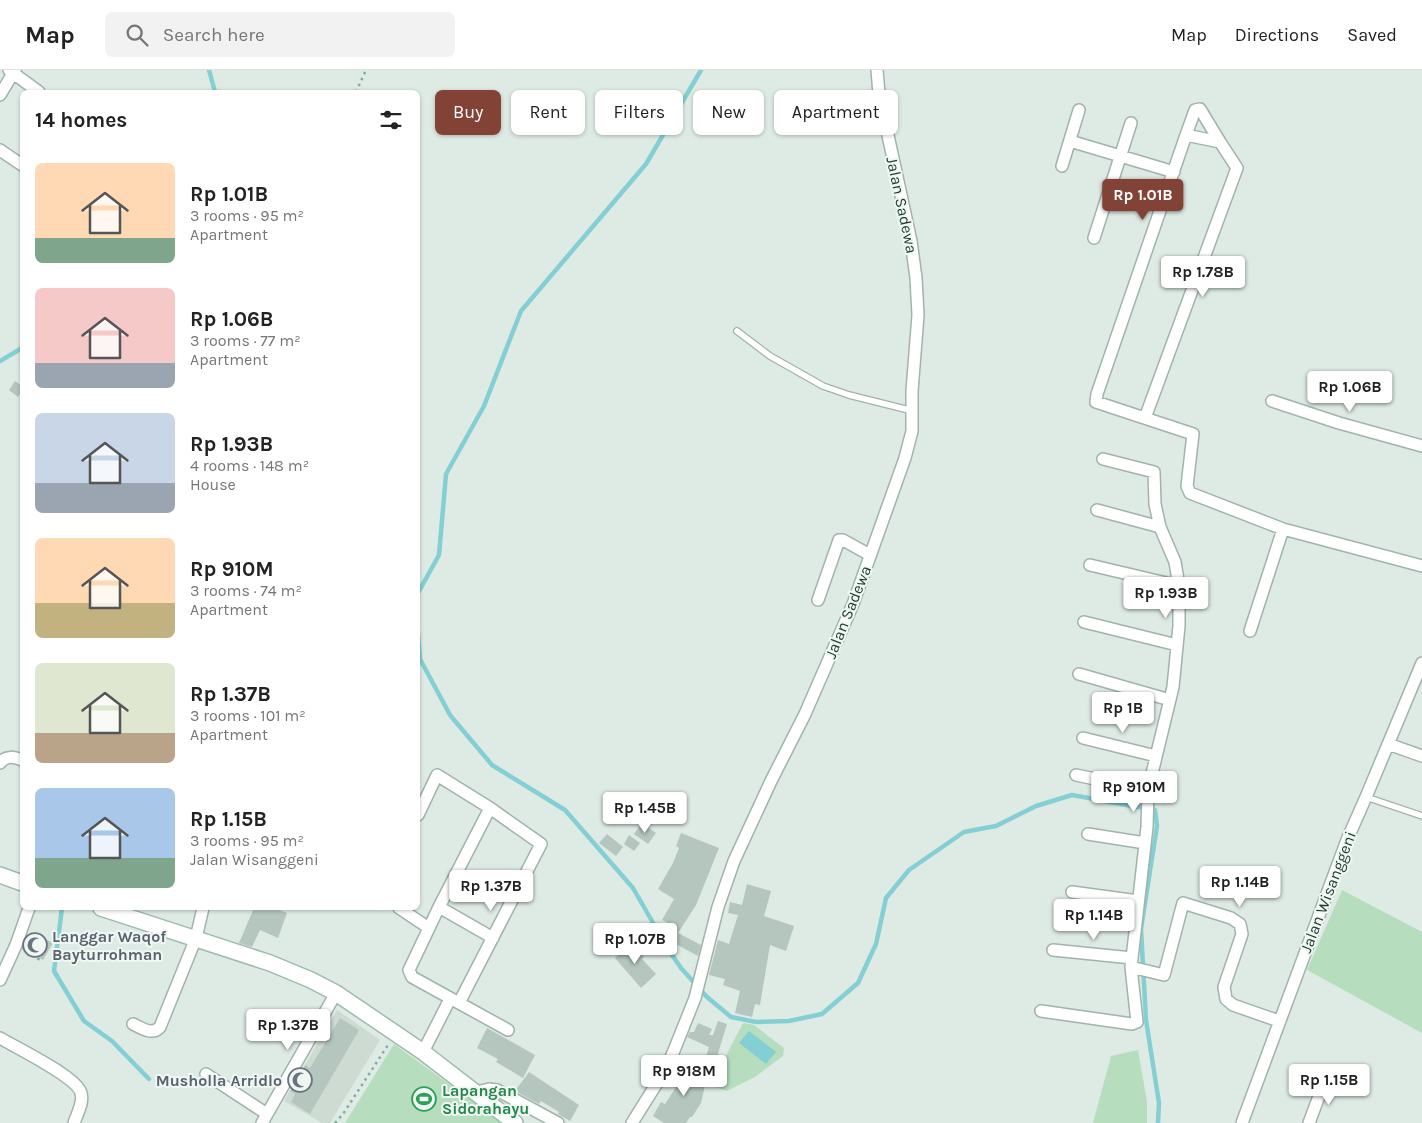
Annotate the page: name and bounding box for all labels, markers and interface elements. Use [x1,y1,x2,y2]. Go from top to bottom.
search box [105,12,455,57]
text: Map [25,21,75,49]
icon: search [123,21,151,49]
text: Search here [163,24,265,46]
text: Map [1171,24,1207,46]
text: Directions [1235,24,1319,46]
text: Saved [1347,24,1397,46]
chip: Buy [435,90,501,135]
chip: Rent [511,90,585,135]
chip: Filters [595,90,683,135]
chip: New [693,90,764,135]
chip: Apartment [774,90,898,135]
icon: filters [377,106,405,134]
text: 14 homes [35,108,127,132]
street label: Jalan Sadewa [882,155,922,255]
pin: Rp 1.01B [1091,178,1195,221]
text: Rp 1.01B [190,182,268,206]
icon: home [75,183,135,243]
text: Rp 1.01B [1113,185,1173,204]
text: 3 rooms · 95 m² [190,206,304,225]
text: Apartment [190,225,268,244]
pin: Rp 1.78B [1151,256,1255,298]
text: Rp 1.78B [1172,262,1234,281]
text: Rp 1.06B [190,307,273,331]
icon: home [75,308,135,368]
text: 3 rooms · 77 m² [190,331,301,350]
text: Apartment [190,350,268,369]
pin: Rp 1.06B [1298,370,1402,413]
text: Rp 1.06B [1318,377,1382,396]
text: Rp 1.93B [190,432,273,456]
icon: home [75,433,135,493]
text: 4 rooms · 148 m² [190,456,309,475]
text: House [190,475,236,494]
text: Rp 910M [190,557,274,581]
icon: home [75,558,135,618]
street label: Jalan Sadewa [821,563,875,661]
pin: Rp 1.93B [1114,576,1218,619]
text: 3 rooms · 74 m² [190,581,302,600]
text: Rp 1.93B [1134,583,1198,602]
text: Apartment [190,600,268,619]
text: Rp 1.37B [190,682,271,706]
icon: home [75,683,135,743]
pin: Rp 1B [1088,692,1158,734]
text: Rp 1B [1103,698,1143,717]
text: 3 rooms · 101 m² [190,706,306,725]
text: Apartment [190,725,268,744]
pin: Rp 910M [1088,770,1180,813]
text: Rp 910M [1102,777,1166,796]
pin: Rp 1.45B [593,792,697,834]
text: Rp 1.45B [614,798,676,817]
text: Rp 1.15B [190,807,267,831]
icon: home [75,808,135,868]
street label: Jalan Wisanggeni [1296,829,1360,955]
text: 3 rooms · 95 m² [190,831,304,850]
text: Jalan Wisanggeni [190,850,319,869]
pin: Rp 1.14B [1188,866,1292,908]
pin: Rp 1.37B [439,870,543,912]
text: Rp 1.14B [1211,872,1269,891]
text: Rp 1.37B [460,876,522,895]
pin: Rp 1.14B [1042,898,1146,941]
text: Rp 1.14B [1065,905,1123,924]
pin: Rp 1.07B [583,922,687,965]
place label: Langgar Waqof Bayturrohman [52,927,166,964]
text: Rp 1.07B [604,929,666,948]
mosque icon: Langgar Waqof Bayturrohman [22,932,48,958]
pin: Rp 1.37B [236,1008,340,1051]
text: Rp 1.37B [257,1015,319,1034]
pin: Rp 918M [638,1054,730,1097]
text: Rp 918M [652,1061,716,1080]
pin: Rp 1.15B [1277,1064,1381,1106]
mosque icon: Musholla Arridlo [287,1067,313,1093]
text: Rp 1.15B [1300,1070,1358,1089]
place label: Musholla Arridlo [156,1071,282,1090]
place label: Lapangan Sidorahayu [442,1081,529,1118]
sports icon: Lapangan Sidorahayu [411,1086,437,1112]

